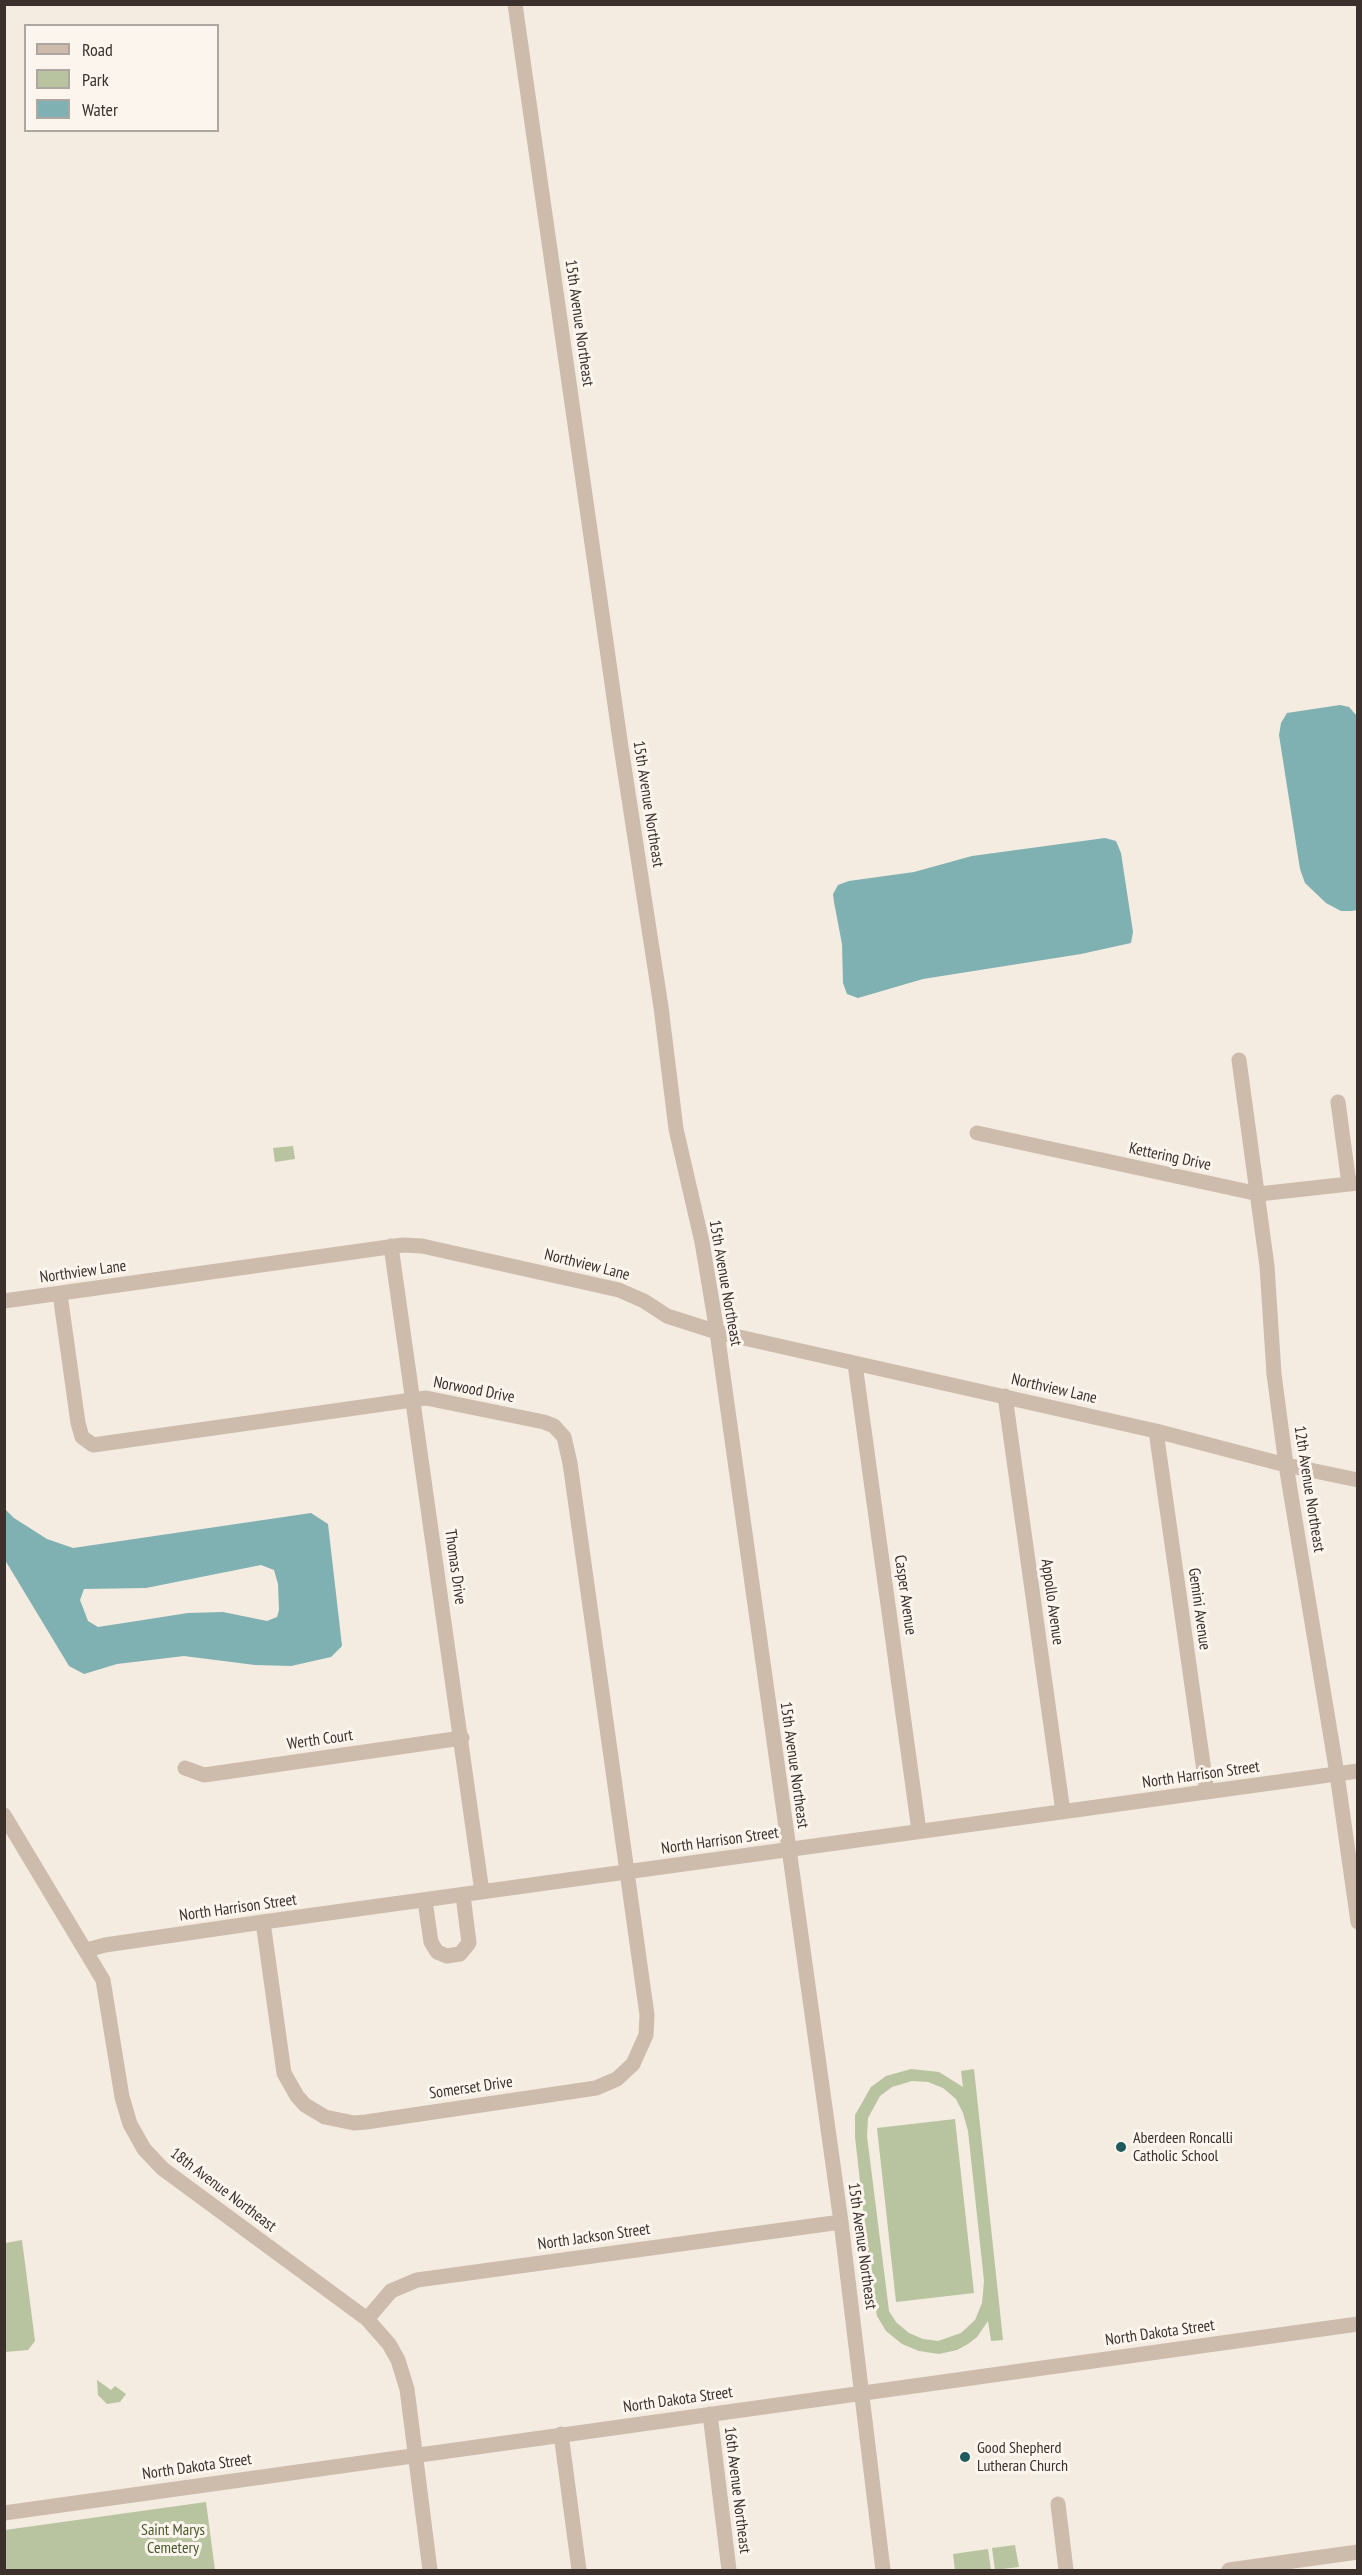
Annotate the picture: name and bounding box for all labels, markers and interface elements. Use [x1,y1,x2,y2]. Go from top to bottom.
legend [24,24,219,132]
text: Road [82,38,113,61]
text: Park [82,68,109,91]
text: Water [82,98,118,121]
street label: 15th Avenue Northeast [561,258,597,388]
street label: 15th Avenue Northeast [629,739,667,869]
street label: Kettering Drive [1127,1139,1213,1175]
street label: 15th Avenue Northeast [704,1218,746,1348]
street label: Northview Lane [542,1245,632,1285]
street label: Northview Lane [39,1256,127,1288]
street label: Northview Lane [1009,1370,1099,1408]
street label: Norwood Drive [432,1373,516,1407]
street label: 12th Avenue Northeast [1290,1424,1328,1554]
street label: Thomas Drive [440,1528,470,1606]
street label: Casper Avenue [890,1554,920,1636]
street label: Appollo Avenue [1036,1558,1068,1646]
street label: Gemini Avenue [1184,1567,1214,1651]
street label: 15th Avenue Northeast [776,1700,812,1830]
street label: Werth Court [286,1726,354,1754]
street label: North Harrison Street [1141,1757,1261,1793]
street label: North Harrison Street [660,1823,780,1859]
street label: North Harrison Street [178,1890,298,1926]
street label: Somerset Drive [428,2073,514,2103]
place label: Aberdeen Roncalli Catholic School [1133,2128,1233,2166]
marker: Aberdeen Roncalli Catholic School [1114,2140,1128,2154]
street label: 18th Avenue Northeast [166,2144,280,2236]
street label: 15th Avenue Northeast [844,2181,880,2311]
street label: North Jackson Street [537,2220,651,2254]
street label: North Dakota Street [1104,2316,1216,2350]
street label: North Dakota Street [622,2383,734,2417]
street label: 16th Avenue Northeast [720,2425,754,2555]
place label: Good Shepherd Lutheran Church [977,2438,1068,2476]
street label: North Dakota Street [141,2450,253,2484]
marker: Good Shepherd Lutheran Church [958,2450,972,2464]
park label: Saint Marys Cemetery [141,2520,205,2558]

